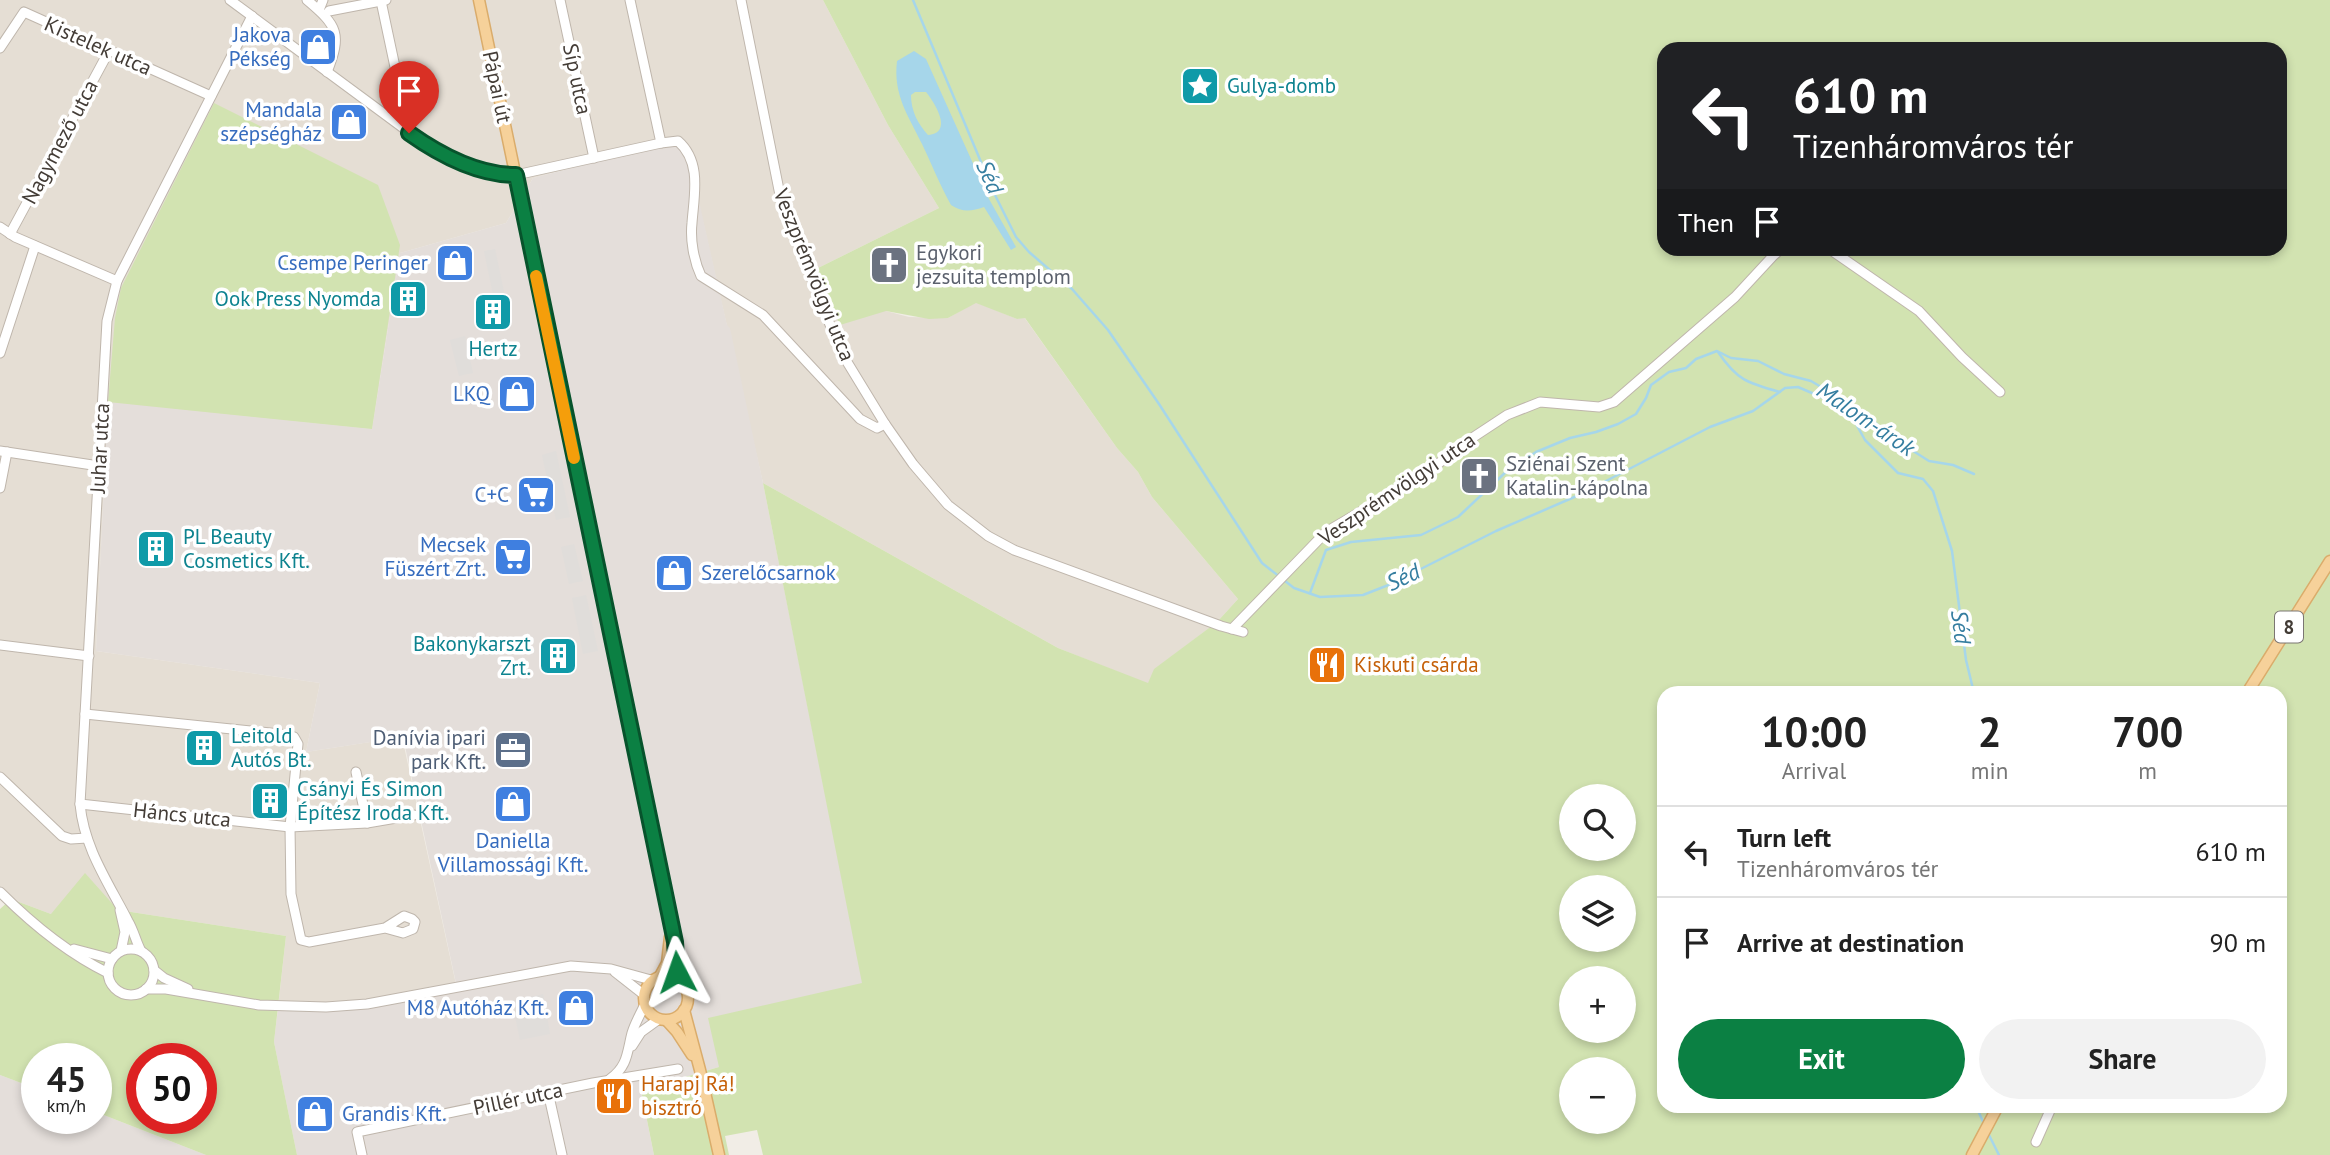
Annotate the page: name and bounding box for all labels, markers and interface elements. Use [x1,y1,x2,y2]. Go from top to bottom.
street label: Kistelek utca [40,10,156,81]
place label: Jakova Pékség [229,21,291,72]
shop icon: Jakova Pékség [297,26,339,68]
street label: Síp utca [557,41,598,117]
street label: Pápai út [477,48,518,125]
pin [379,61,439,133]
text: 610 m [1793,63,1928,127]
place icon: Gulya-domb [1179,65,1221,107]
icon: left [1678,70,1769,161]
icon: arrive [390,72,428,110]
place label: Gulya-domb [1227,72,1336,99]
street label: Nagymező utca [15,75,104,209]
place label: Mandala szépségház [220,96,322,147]
shop icon: Mandala szépségház [328,101,370,143]
text: Tizenháromváros tér [1793,125,2073,167]
water label: Séd [970,155,1011,199]
street label: Veszprémvölgyi utca [767,184,861,365]
icon: arrive [1748,203,1786,241]
text: Then [1678,206,1734,239]
place label: Egykori jezsuita templom [916,239,1071,290]
shop icon: Csempe Peringer [434,242,476,284]
church icon: Egykori jezsuita templom [868,244,910,286]
place label: Csempe Peringer [277,249,428,276]
building icon: Ook Press Nyomda [387,278,429,320]
place label: Ook Press Nyomda [215,285,381,312]
building icon: Hertz [472,291,514,333]
place label: Hertz [468,335,518,362]
shop icon: LKQ [496,373,538,415]
water label: Malom-árok [1812,375,1922,463]
place label: LKQ [453,380,491,407]
street label: Juhar utca [84,402,115,495]
street label: Veszprémvölgyi utca [1312,426,1480,552]
place label: Sziénai Szent Katalin-kápolna [1506,450,1648,501]
church icon: Sziénai Szent Katalin-kápolna [1458,455,1500,497]
supermarket icon: C+C [515,474,557,516]
place label: C+C [474,481,509,508]
place label: PL Beauty Cosmetics Kft. [183,523,310,574]
building icon: PL Beauty Cosmetics Kft. [135,528,177,570]
place label: Mecsek Füszért Zrt. [385,531,486,582]
supermarket icon: Mecsek Füszért Zrt. [492,536,534,578]
shop icon: Szerelőcsarnok [653,552,695,594]
water label: Séd [1381,556,1425,597]
place label: Szerelőcsarnok [701,559,836,586]
water label: Séd [1945,608,1978,647]
road number: 8 [2275,612,2303,642]
place label: Bakonykarszt Zrt. [413,630,531,681]
building icon: Bakonykarszt Zrt. [537,635,579,677]
restaurant icon: Kiskuti csárda [1306,644,1348,686]
place label: Kiskuti csárda [1354,651,1479,678]
text: 10:00 [1761,704,1867,759]
text: 2 [1978,704,2001,759]
text: 700 [2112,704,2183,759]
place label: Leitold Autós Bt. [231,722,311,773]
place label: Danívia ipari park Kft. [373,724,486,775]
building icon: Leitold Autós Bt. [183,727,225,769]
office icon: Danívia ipari park Kft. [492,729,534,771]
text: Arrival [1782,756,1846,785]
text: min [1971,756,2008,785]
text: m [2138,756,2157,785]
place label: Csányi És Simon Építész Iroda Kft. [297,775,449,826]
building icon: Csányi És Simon Építész Iroda Kft. [249,780,291,822]
shop icon: Daniella Villamossági Kft. [492,783,534,825]
map controls [1559,784,1636,1134]
button: search [1559,784,1636,861]
street label: Háncs utca [132,796,232,833]
text: Turn left [1737,821,1831,854]
place label: Daniella Villamossági Kft. [437,827,588,878]
icon: left [1678,833,1716,871]
text: 610 m [2195,835,2266,868]
text: Tizenháromváros tér [1737,854,1938,883]
button: layers [1559,875,1636,952]
icon: arrive [1678,924,1716,962]
text: Arrive at destination [1737,926,1964,959]
text: 90 m [2210,926,2266,959]
position arrow [640,935,714,1009]
button: + [1559,966,1636,1043]
shop icon: M8 Autóház Kft. [555,987,597,1029]
place label: M8 Autóház Kft. [407,994,549,1021]
button: Exit [1678,1019,1965,1099]
button: Share [1979,1019,2266,1099]
speed limit sign: 50 [126,1043,217,1134]
text: 45 [47,1056,86,1102]
button: − [1559,1057,1636,1134]
place label: Harapj Rá! bisztró [641,1070,735,1121]
restaurant icon: Harapj Rá! bisztró [593,1075,635,1117]
street label: Pillér utca [471,1076,565,1121]
shop icon: Grandis Kft. [294,1093,336,1135]
text: km/h [47,1094,86,1117]
place label: Grandis Kft. [342,1100,446,1127]

